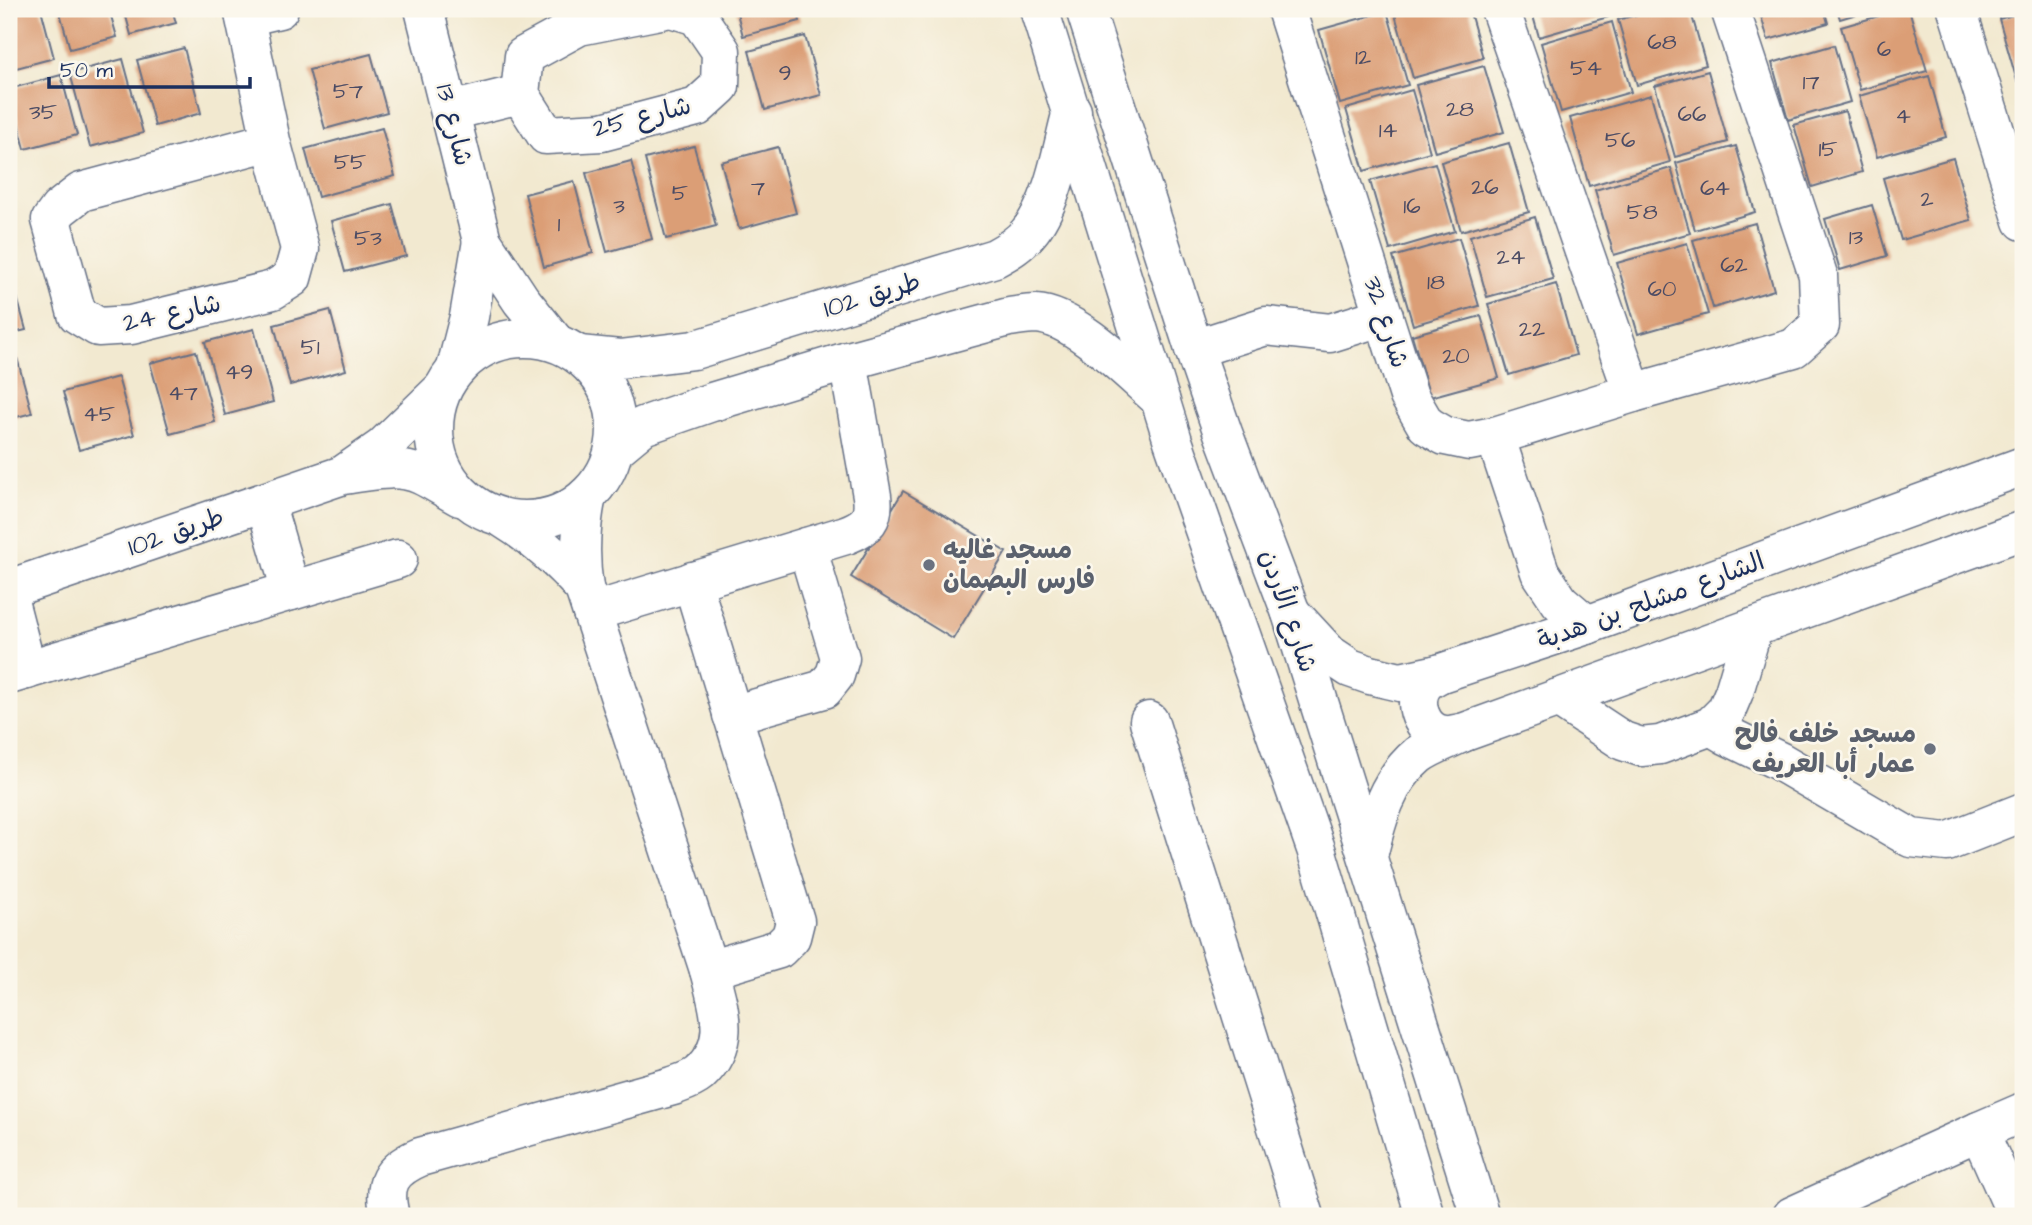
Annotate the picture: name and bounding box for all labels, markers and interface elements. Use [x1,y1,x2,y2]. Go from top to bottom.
house number: 68 [1647,26,1677,58]
house number: 6 [1877,33,1891,65]
house number: 12 [1355,41,1371,73]
scale bar [49,46,250,90]
house number: 54 [1570,52,1602,84]
text: 50 m [60,56,114,85]
house number: 9 [778,57,792,89]
house number: 17 [1802,66,1820,98]
house number: 57 [333,75,363,107]
street label: شارع 13 [426,80,482,170]
street label: شارع 25 [589,87,695,147]
house number: 28 [1446,93,1474,125]
house number: 35 [29,96,57,128]
house number: 66 [1678,98,1706,130]
house number: 4 [1895,100,1911,132]
house number: 14 [1379,114,1398,146]
house number: 56 [1605,124,1635,156]
house number: 15 [1818,133,1838,165]
house number: 55 [334,146,366,178]
house number: 26 [1471,171,1499,203]
house number: 7 [751,172,765,204]
house number: 64 [1700,172,1730,204]
house number: 5 [672,177,688,209]
house number: 2 [1920,183,1934,215]
house number: 3 [613,190,625,222]
house number: 16 [1403,190,1421,222]
house number: 58 [1626,196,1658,228]
house number: 1 [558,208,561,240]
house number: 13 [1849,221,1864,253]
house number: 53 [354,222,382,254]
house number: 24 [1497,241,1526,273]
house number: 62 [1720,249,1748,281]
street label: طريق 102 [819,263,925,327]
house number: 18 [1427,266,1445,298]
street label: شارع 32 [1354,271,1418,373]
house number: 60 [1648,273,1676,305]
street label: شارع 24 [120,285,224,341]
house number: 22 [1519,313,1545,345]
house number: 51 [300,331,320,363]
house number: 20 [1442,340,1470,372]
house number: 49 [225,356,253,388]
house number: 47 [168,377,198,409]
house number: 45 [83,398,115,430]
street label: طريق 102 [123,499,229,565]
place label: مسجد غاليه فارس البصمان [943,532,1095,598]
street label: الشارع مشلح بن هدبة [1532,543,1770,659]
street label: شارع الأردن [1250,544,1327,677]
marker: مسجد غاليه فارس البصمان [921,557,937,573]
place label: مسجد خلف فالح عمار أبا العريف [1735,716,1916,782]
marker: مسجد خلف فالح عمار أبا العريف [1922,741,1938,757]

